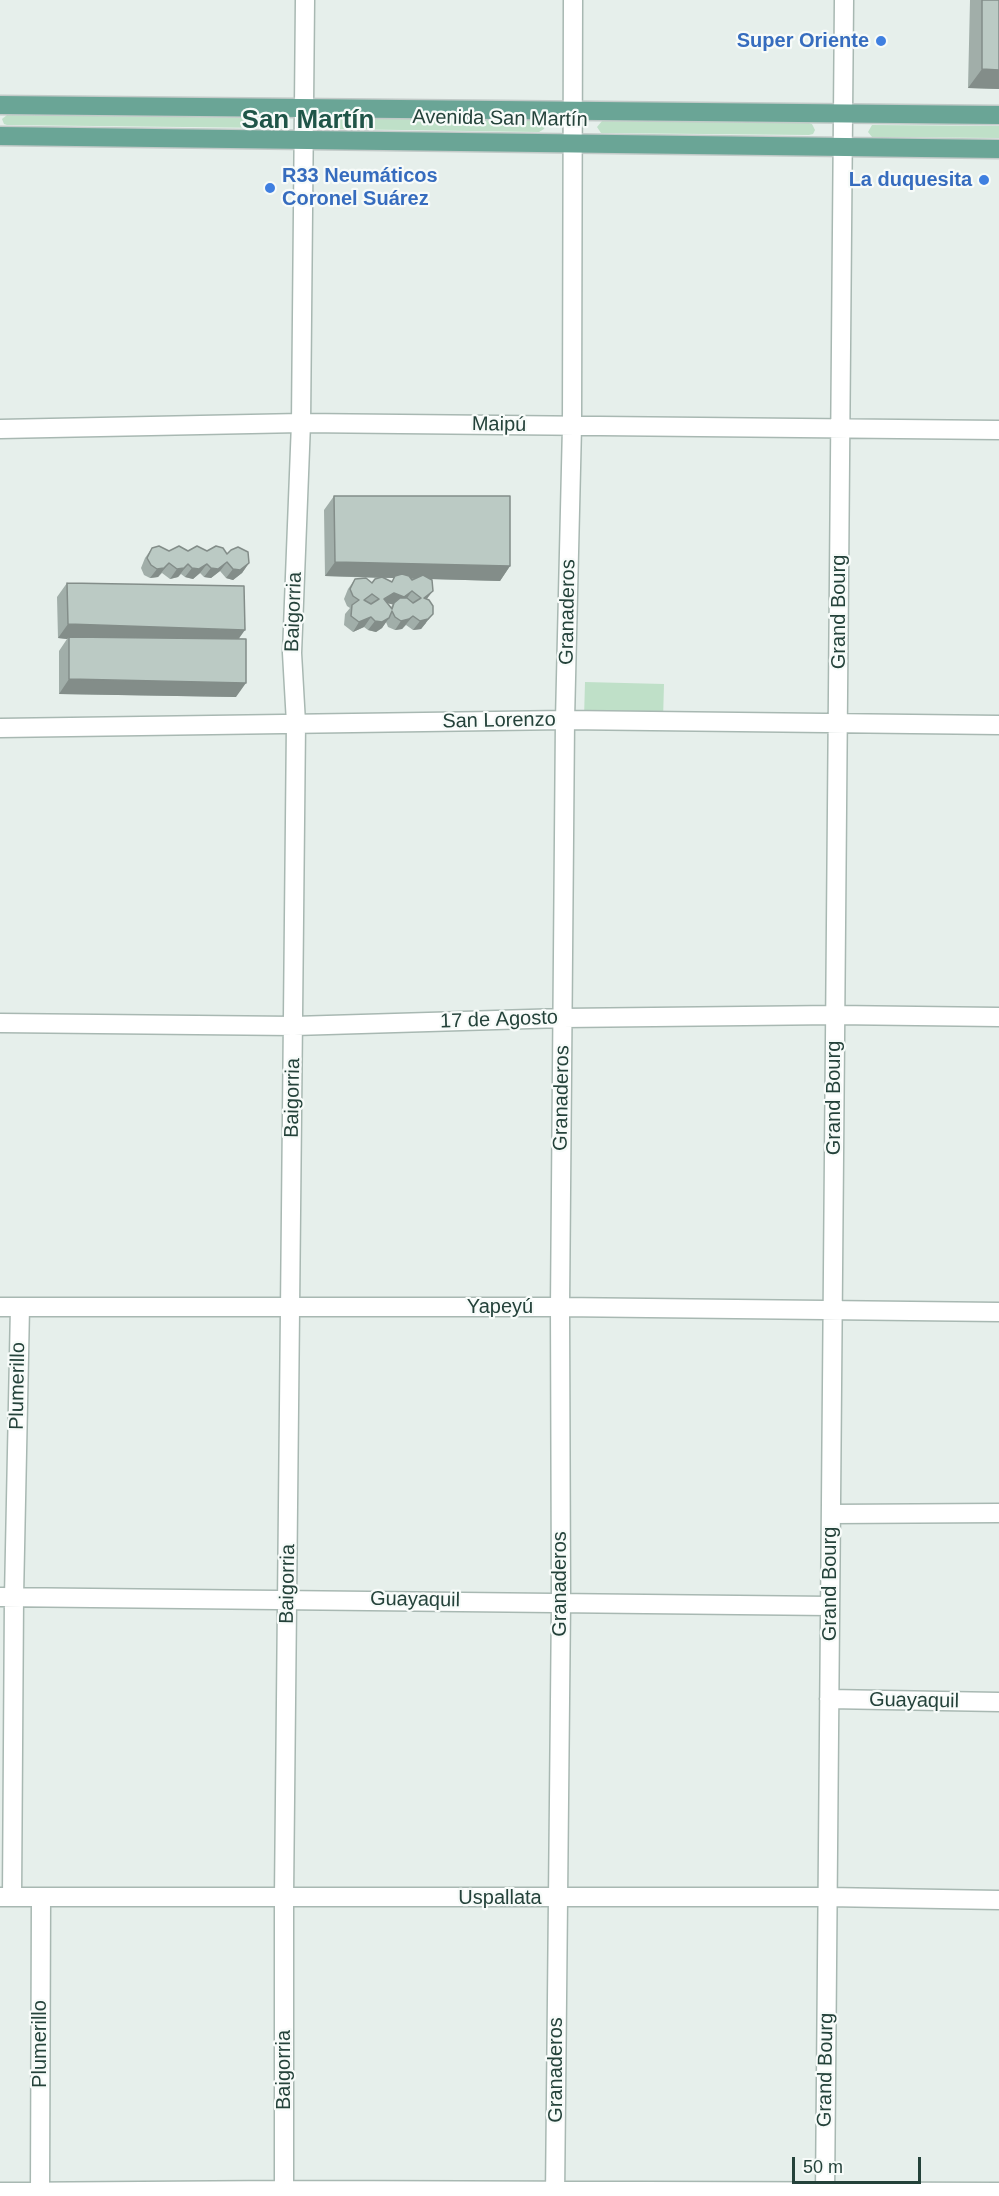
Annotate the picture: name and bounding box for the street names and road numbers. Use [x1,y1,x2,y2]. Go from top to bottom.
street label: Avenida San Martín [412,105,588,133]
street label: Maipú [472,413,526,437]
street label: Grand Bourg [827,555,851,669]
street label: Granaderos [555,559,581,665]
street label: Baigorria [281,572,307,652]
street label: San Lorenzo [442,708,556,734]
street label: 17 de Agosto [440,1006,558,1034]
street label: Grand Bourg [822,1041,846,1155]
street label: Granaderos [549,1045,575,1151]
street label: Baigorria [280,1058,306,1138]
street label: Yapeyú [467,1295,533,1319]
street label: Plumerillo [5,1342,31,1430]
street label: Grand Bourg [818,1527,842,1641]
street label: Granaderos [548,1531,572,1637]
street label: Baigorria [275,1544,301,1624]
street label: Guayaquil [370,1587,460,1613]
street label: Guayaquil [869,1688,959,1714]
street label: Uspallata [458,1886,542,1910]
street label: Plumerillo [28,2000,52,2088]
street label: Grand Bourg [813,2013,839,2127]
street label: Granaderos [544,2017,568,2123]
street label: Baigorria [272,2030,296,2110]

